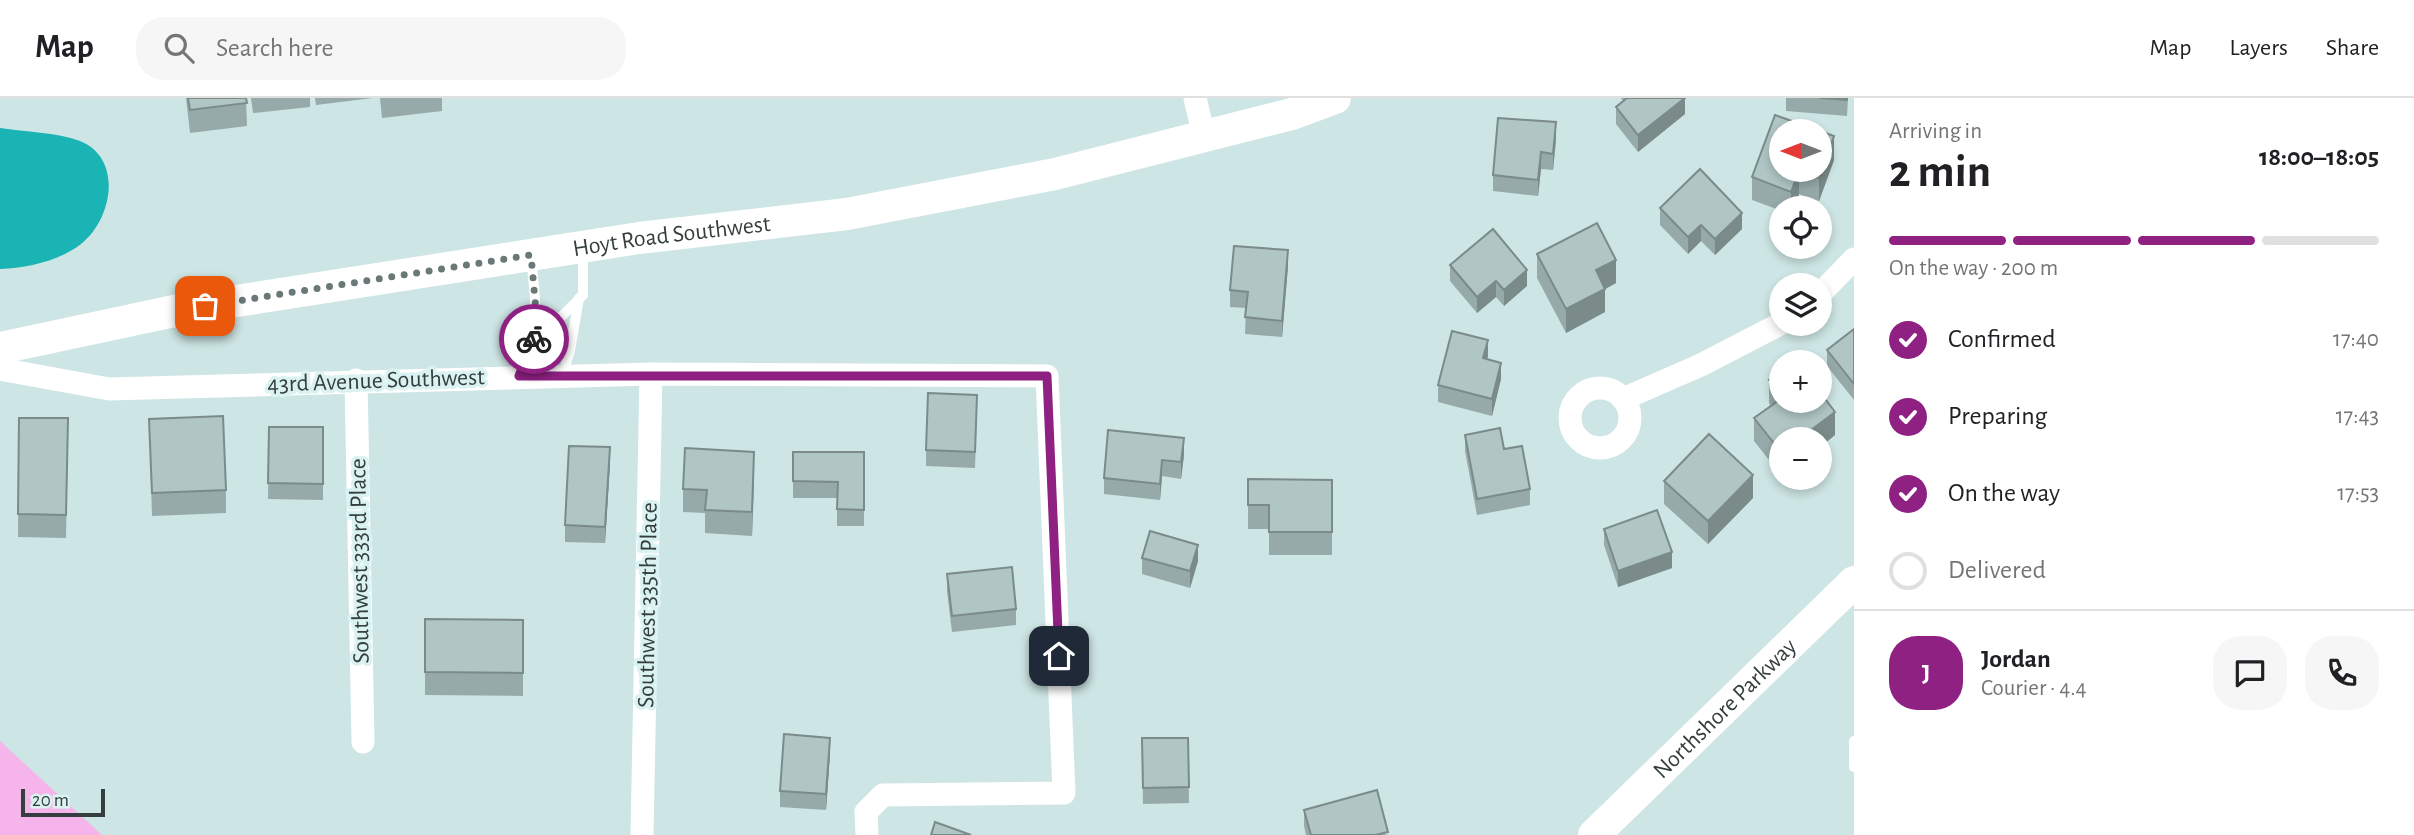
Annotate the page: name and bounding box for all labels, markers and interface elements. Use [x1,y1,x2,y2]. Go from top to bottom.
search box [136,17,626,80]
icon: search [160,29,198,67]
text: Map [35,31,94,64]
text: Search here [216,35,334,61]
text: Map [2149,36,2191,60]
text: Layers [2229,36,2288,60]
text: Share [2326,36,2379,60]
north arrow [1769,119,1832,182]
map controls [1769,119,1832,490]
text: Arriving in [1889,120,1982,143]
text: 18:00–18:05 [2259,144,2379,170]
text: 2 min [1889,149,1991,195]
button: locate [1769,196,1832,259]
street label: Hoyt Road Southwest [571,212,772,261]
text: On the way · 200 m [1889,257,2058,280]
button: layers [1769,273,1832,336]
pin [175,276,235,336]
icon: bag [186,287,224,325]
courier [499,304,569,374]
icon: bike [515,320,553,358]
icon: check [1889,321,1927,359]
text: Confirmed [1948,326,2056,352]
text: 17:40 [2333,328,2379,351]
button: + [1769,350,1832,413]
street label: 43rd Avenue Southwest [267,365,485,397]
icon: check [1889,398,1927,436]
text: Preparing [1948,403,2047,429]
text: 17:43 [2336,405,2379,428]
button: − [1769,427,1832,490]
street label: Southwest 333rd Place [346,458,374,664]
icon: check [1889,475,1927,513]
text: On the way [1948,480,2060,506]
text: 17:53 [2337,482,2379,505]
street label: Southwest 335th Place [634,502,662,708]
text: Delivered [1948,557,2046,583]
pin [1029,626,1089,686]
street label: Northshore Parkway [1649,634,1801,783]
button: chat [2213,636,2287,710]
button: phone [2305,636,2379,710]
icon: home [1040,637,1078,675]
text: Jordan [1981,646,2051,672]
text: J [1922,660,1930,686]
text: Courier · 4.4 [1981,677,2087,700]
scale bar [21,786,105,818]
text: 20 m [32,791,69,810]

